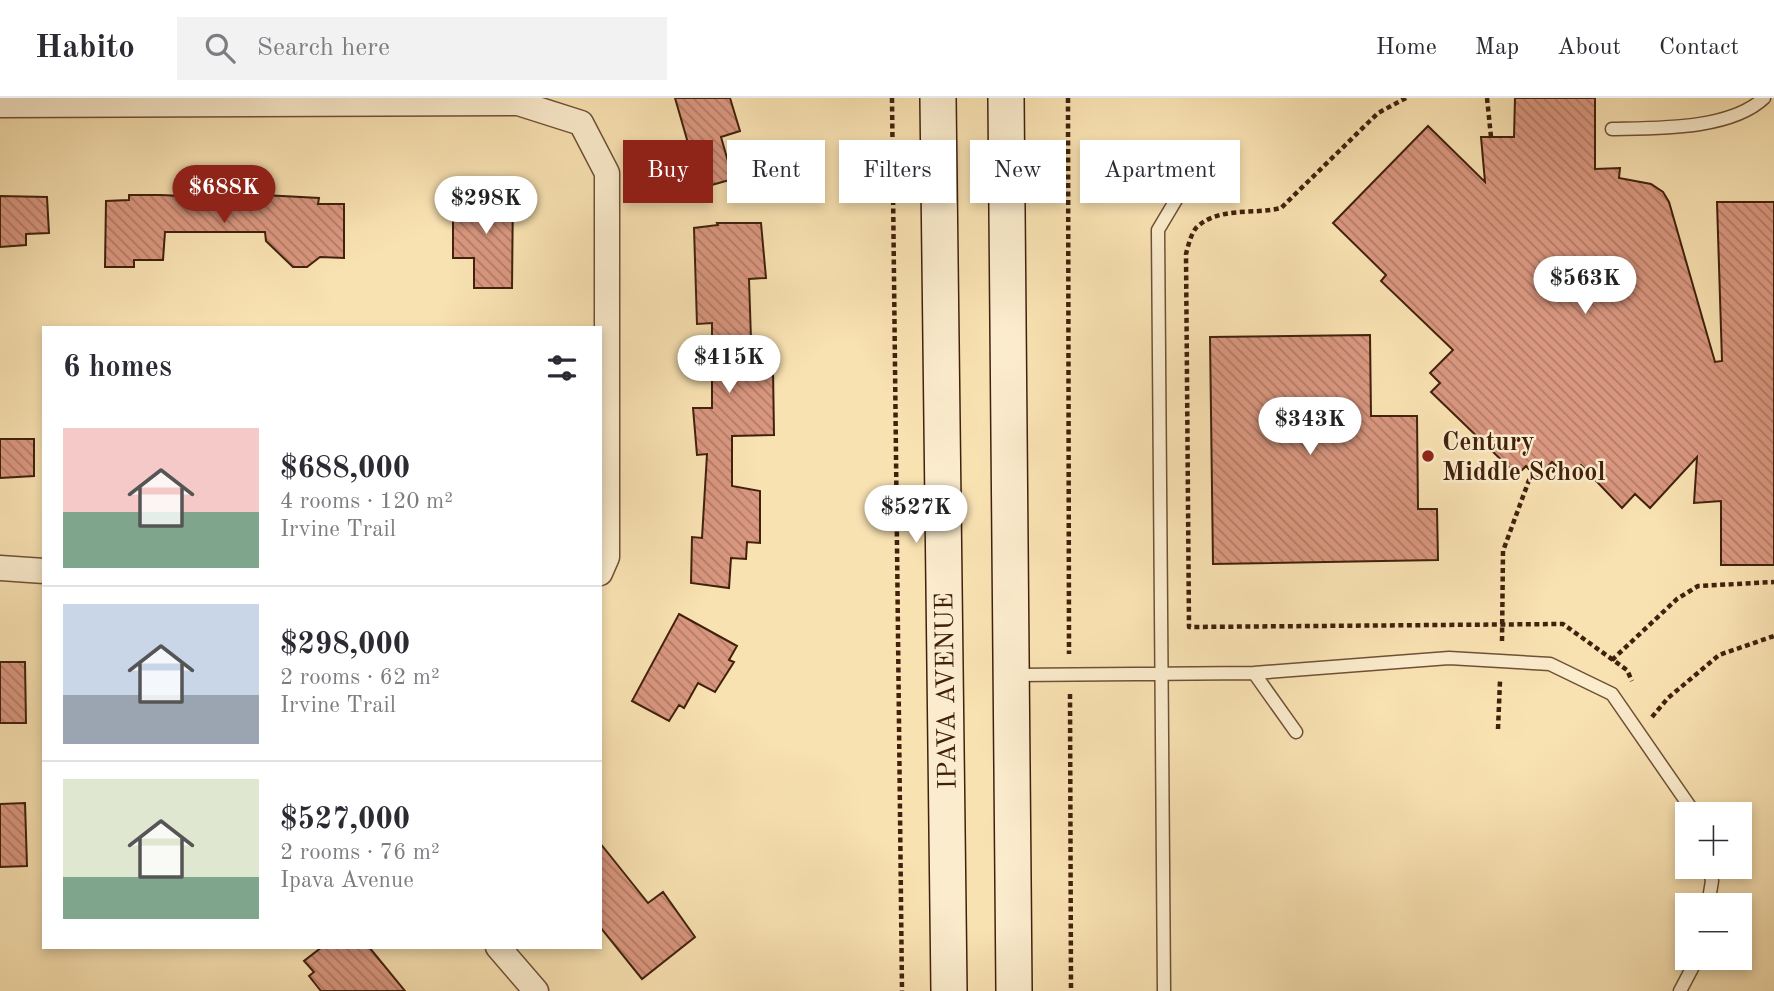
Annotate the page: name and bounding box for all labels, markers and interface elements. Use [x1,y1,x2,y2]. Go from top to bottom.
search box [177,17,667,80]
icon: search [201,29,239,67]
text: Habito [35,32,135,65]
text: Search here [257,35,390,61]
text: Home [1376,36,1437,60]
text: Map [1475,36,1519,60]
text: About [1557,36,1621,60]
text: Contact [1659,36,1739,60]
chip: Buy [623,140,713,203]
chip: Rent [727,140,825,203]
chip: Filters [839,140,956,203]
chip: New [970,140,1066,203]
chip: Apartment [1080,140,1240,203]
pin: $688K [175,166,273,225]
text: $688K [188,176,260,199]
pin: $298K [437,176,535,236]
text: $298K [450,187,522,210]
pin: $563K [1536,256,1634,316]
text: $563K [1549,267,1621,290]
pin: $415K [680,336,778,395]
text: $415K [693,346,765,369]
icon: filters [543,349,581,387]
text: 6 homes [63,353,172,383]
pin: $343K [1261,398,1359,457]
text: $343K [1274,408,1346,431]
place label: Century Middle School [1442,430,1605,486]
marker: Century Middle School [1420,448,1436,464]
text: $688,000 [280,454,410,484]
icon: home [119,456,203,540]
pin: $527K [867,486,965,545]
text: 4 rooms · 120 m² [280,490,453,513]
text: $527K [880,496,952,519]
text: Irvine Trail [280,518,396,541]
street label: IPAVA AVENUE [932,592,962,790]
text: $298,000 [280,630,410,660]
icon: home [119,632,203,716]
text: 2 rooms · 62 m² [280,666,440,689]
text: Irvine Trail [280,694,396,717]
map controls [1675,802,1752,970]
button: + [1675,802,1752,879]
text: $527,000 [280,805,410,835]
icon: home [119,807,203,891]
text: 2 rooms · 76 m² [280,841,440,864]
text: Ipava Avenue [280,869,414,892]
button: − [1675,893,1752,970]

